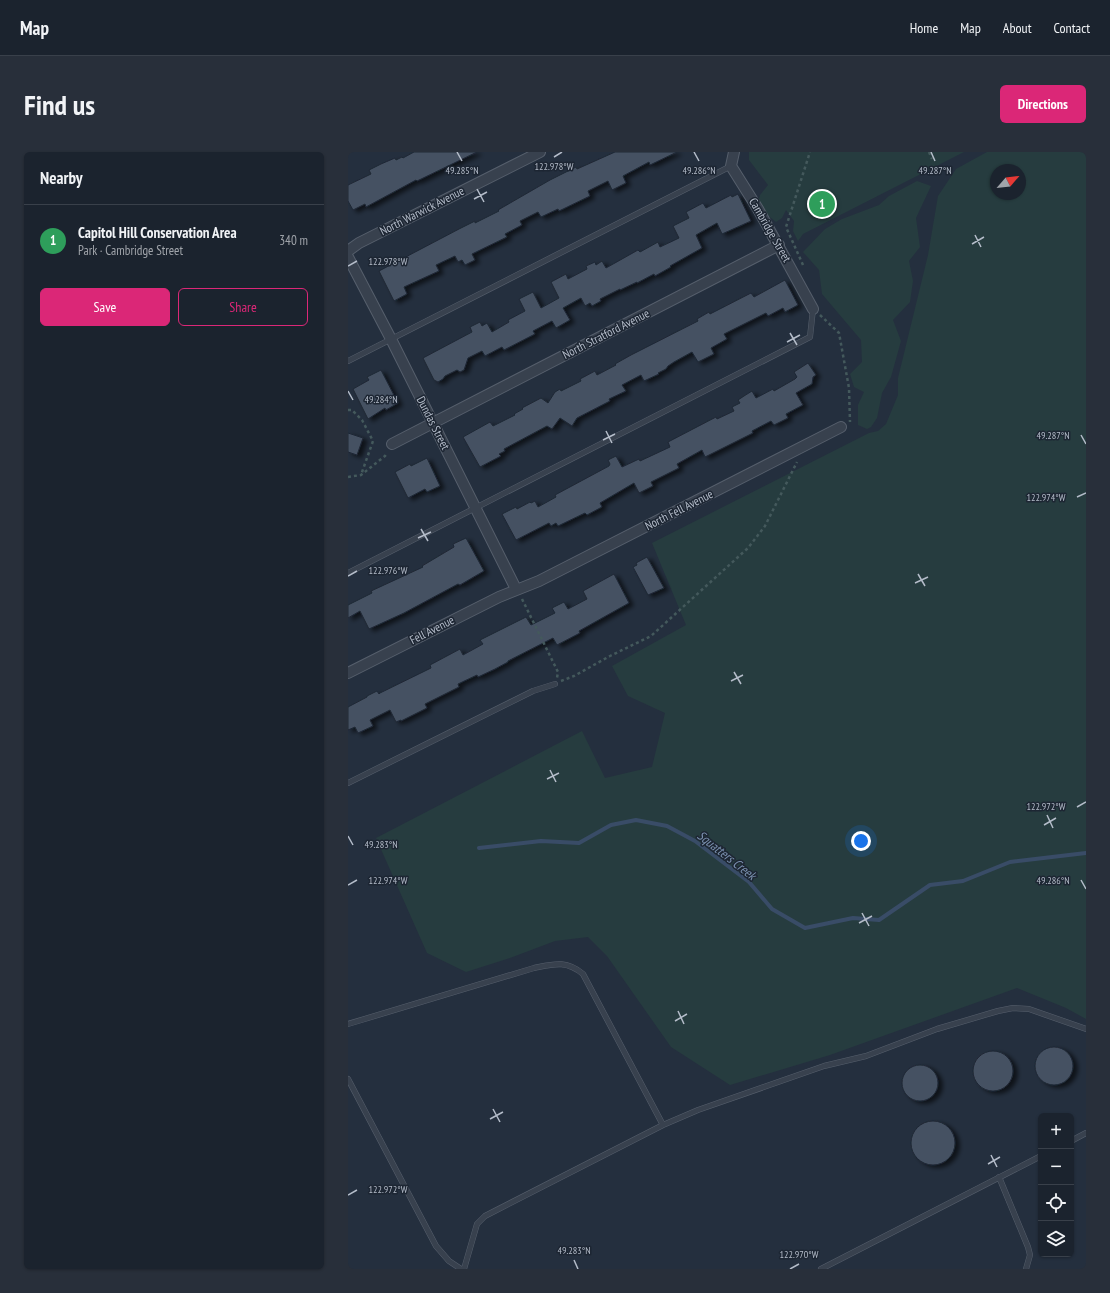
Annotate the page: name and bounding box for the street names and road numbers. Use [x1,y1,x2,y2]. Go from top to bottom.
street label: North Warwick Avenue [377,183,467,238]
street label: Cambridge Street [746,195,795,265]
street label: North Stratford Avenue [560,305,652,362]
street label: Dundas Street [414,393,454,453]
street label: North Fell Avenue [642,486,715,533]
street label: Fell Avenue [407,612,457,647]

